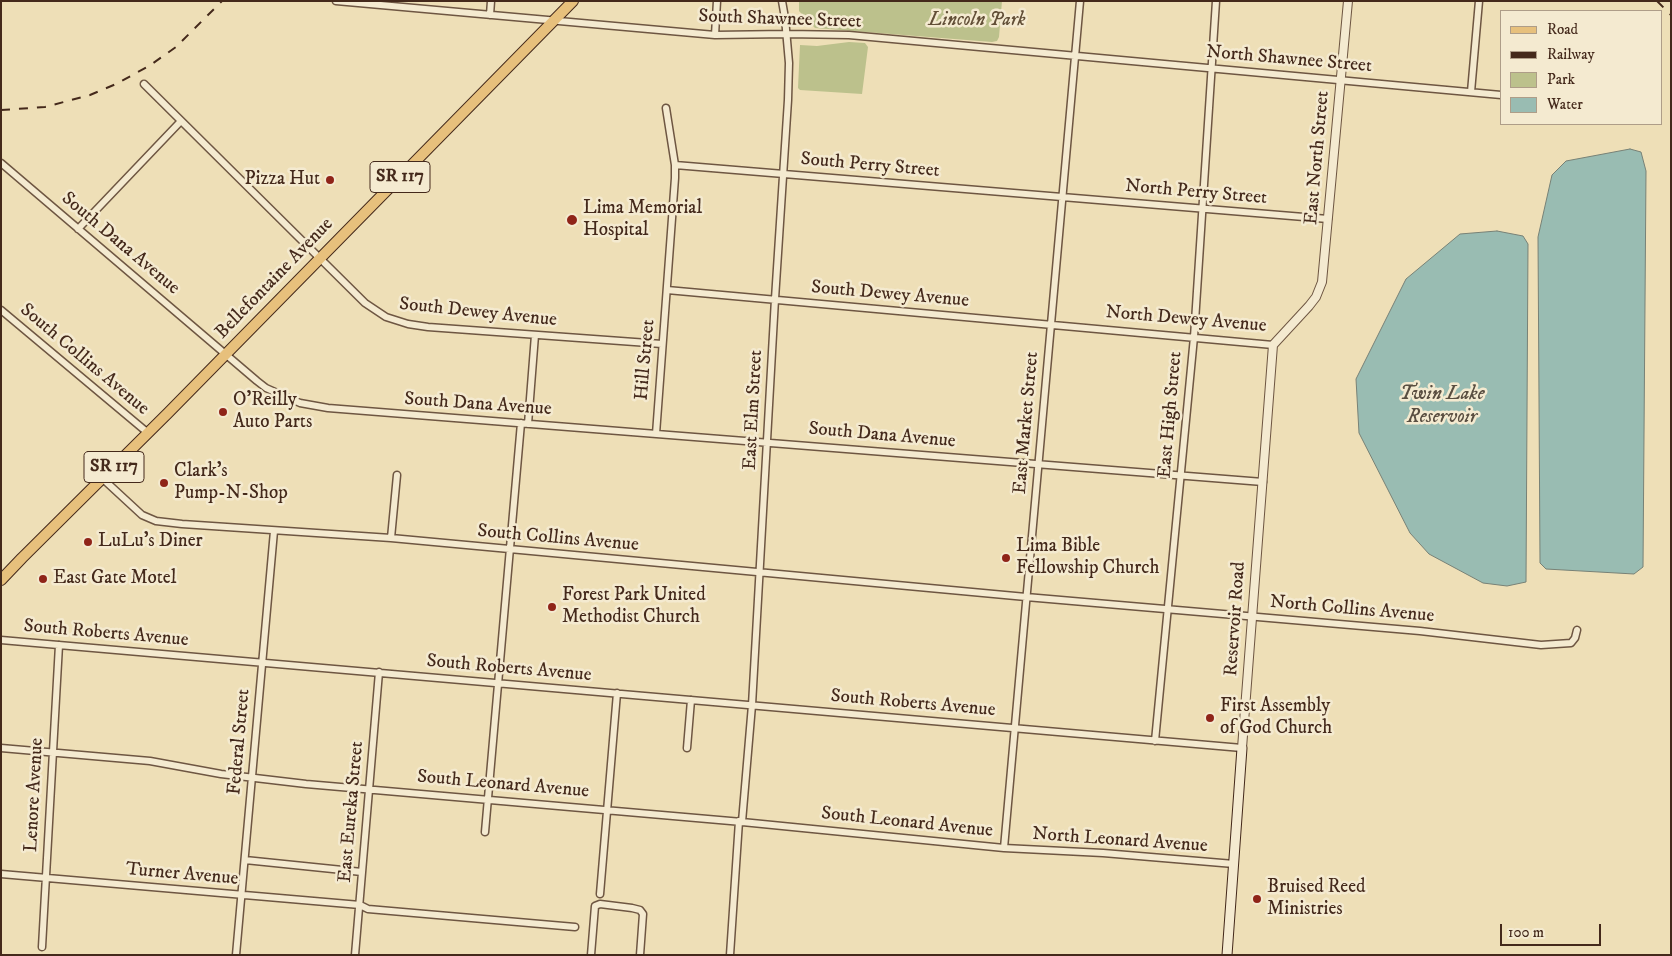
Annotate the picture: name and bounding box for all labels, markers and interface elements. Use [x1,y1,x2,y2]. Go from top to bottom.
street label: South Shawnee Street [698,6,862,34]
park label: Lincoln Park [929,10,1025,32]
legend [1500,10,1662,125]
text: Road [1547,20,1578,39]
street label: North Shawnee Street [1205,41,1373,79]
text: Railway [1547,45,1595,64]
text: Park [1547,70,1575,89]
street label: East North Street [1301,90,1335,226]
text: Water [1547,95,1583,114]
street label: South Perry Street [800,149,940,183]
road number: SR 117 [370,162,430,192]
place label: Pizza Hut [245,169,320,191]
marker: Pizza Hut [324,174,336,186]
street label: North Perry Street [1124,175,1268,211]
street label: South Dana Avenue [56,188,184,300]
place label: Lima Memorial Hospital [583,198,702,242]
marker: Lima Memorial Hospital [565,213,579,227]
street label: Bellefontaine Avenue [211,214,339,344]
street label: South Dewey Avenue [810,277,970,313]
street label: South Dewey Avenue [398,293,558,333]
street label: South Collins Avenue [15,299,153,421]
street label: North Dewey Avenue [1105,302,1267,338]
street label: Hill Street [631,319,661,401]
street label: East Elm Street [739,349,769,471]
street label: East Market Street [1009,351,1045,495]
street label: East High Street [1154,351,1188,479]
water label: Twin Lake Reservoir [1400,383,1484,430]
street label: South Dana Avenue [404,388,552,422]
place label: O'Reilly Auto Parts [233,390,312,434]
marker: O'Reilly Auto Parts [217,406,229,418]
street label: South Dana Avenue [807,418,957,454]
road number: SR 117 [84,452,144,482]
place label: Clark's Pump-N-Shop [174,461,288,505]
marker: Clark's Pump-N-Shop [158,477,170,489]
street label: South Collins Avenue [476,521,640,557]
place label: LuLu's Diner [98,531,203,553]
marker: LuLu's Diner [82,536,94,548]
place label: Lima Bible Fellowship Church [1016,536,1159,580]
marker: Lima Bible Fellowship Church [1000,552,1012,564]
street label: Reservoir Road [1221,561,1251,677]
place label: East Gate Motel [53,568,176,590]
marker: East Gate Motel [37,573,49,585]
place label: Forest Park United Methodist Church [562,585,706,629]
street label: North Collins Avenue [1269,591,1435,629]
marker: Forest Park United Methodist Church [546,601,558,613]
street label: South Roberts Avenue [23,615,189,653]
street label: South Roberts Avenue [426,650,592,688]
street label: South Roberts Avenue [830,685,996,723]
street label: Federal Street [224,688,256,796]
place label: First Assembly of God Church [1220,696,1332,740]
marker: First Assembly of God Church [1204,712,1216,724]
street label: Lenore Avenue [21,737,49,853]
street label: East Eureka Street [334,740,370,884]
street label: South Leonard Avenue [416,766,590,804]
street label: South Leonard Avenue [820,803,994,843]
street label: North Leonard Avenue [1032,823,1208,859]
street label: Turner Avenue [125,859,239,891]
place label: Bruised Reed Ministries [1267,877,1366,921]
marker: Bruised Reed Ministries [1251,893,1263,905]
scale bar [1502,914,1603,946]
text: 100 m [1508,923,1544,942]

